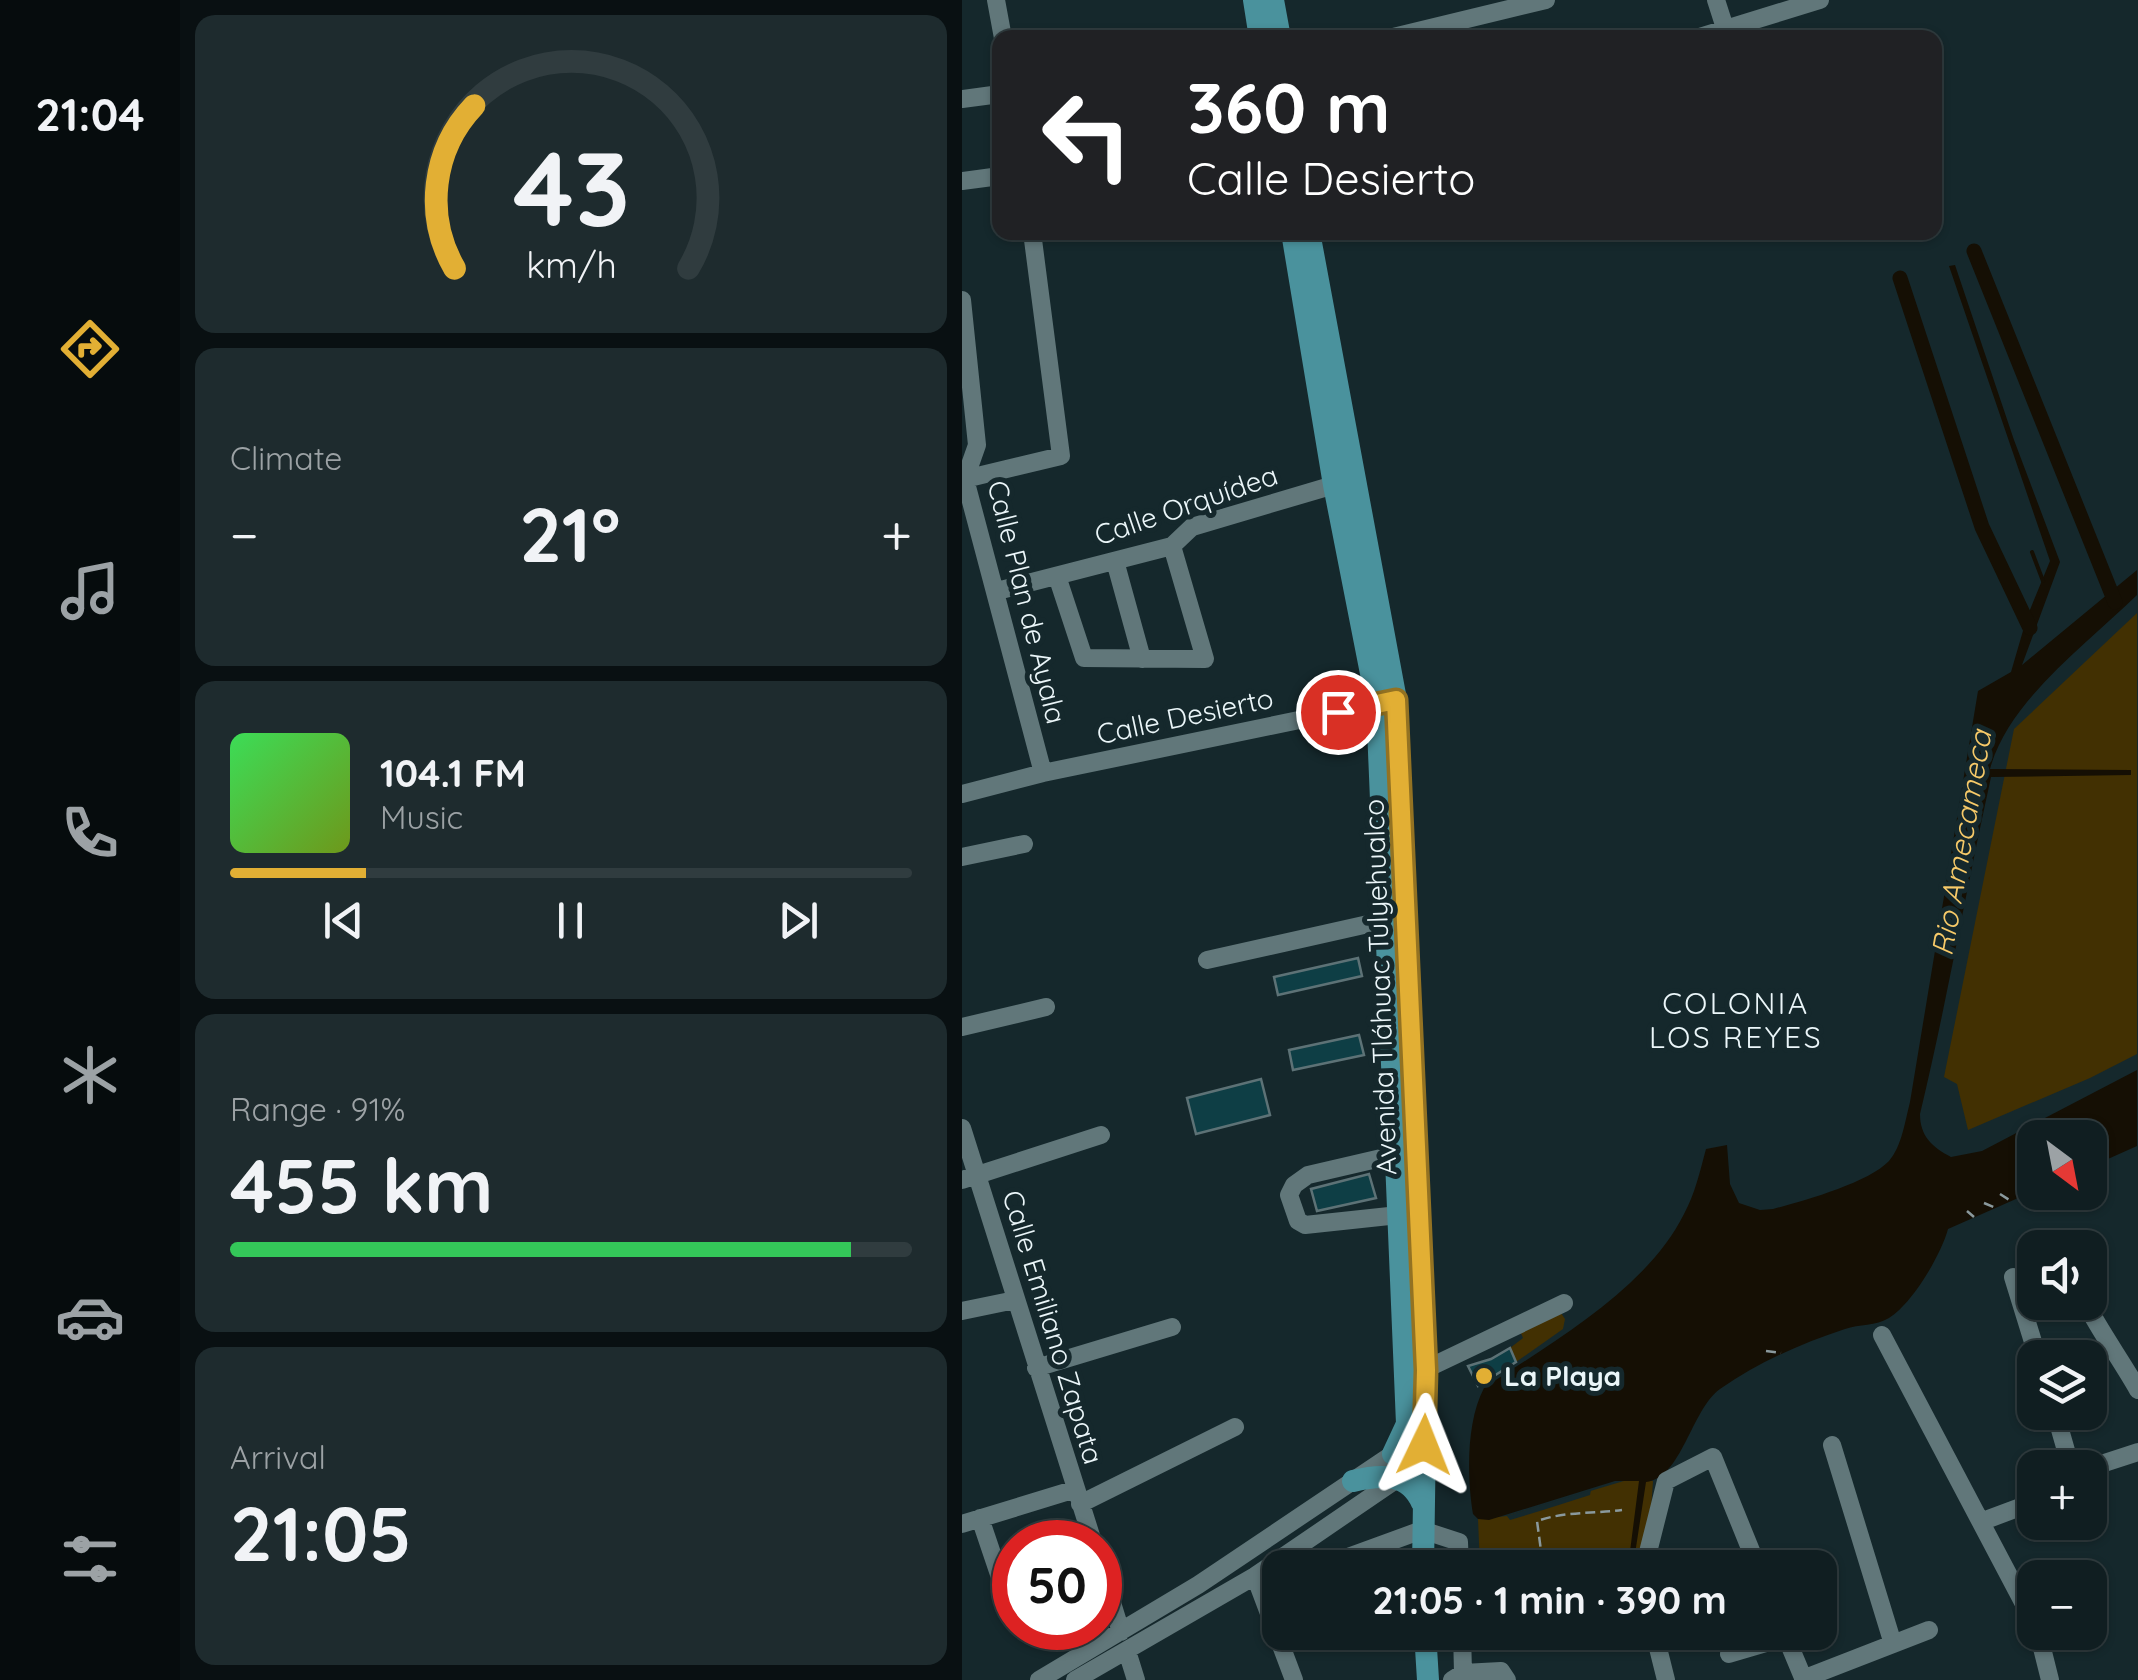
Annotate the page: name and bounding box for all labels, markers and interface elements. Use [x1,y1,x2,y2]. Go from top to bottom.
text: 360 m [1187,63,1390,151]
icon: left [1022,70,1152,200]
text: 21:04 [35,86,145,142]
text: 43 [512,122,630,252]
text: Calle Desierto [1187,150,1475,206]
text: km/h [526,242,616,287]
icon: directions [55,314,125,384]
text: Climate [230,438,342,478]
street label: Calle Orquídea [1090,457,1282,552]
street label: Calle Plan de Ayala [980,477,1075,727]
text: 21° [519,487,620,581]
text: − [230,500,259,569]
text: + [881,500,912,569]
icon: music [55,556,125,626]
pin [1296,670,1381,755]
street label: Calle Desierto [1093,680,1276,751]
icon: arrive [1311,685,1366,740]
water label: Rio Amecameca [1922,725,2000,959]
text: 104.1 FM [380,749,526,797]
text: Music [380,797,463,837]
icon: phone [55,798,125,868]
street label: Avenida Tláhuac Tulyehualco [1355,798,1404,1176]
icon: previous [316,893,371,948]
icon: pause [543,893,598,948]
icon: next [771,893,826,948]
district label: COLONIA LOS REYES [1649,984,1823,1056]
icon: climate [55,1040,125,1110]
text: Range · 91% [230,1089,405,1129]
north arrow [2017,1120,2107,1210]
map controls [2017,1120,2107,1650]
text: 455 km [230,1138,493,1232]
street label: Calle Emiliano Zapata [995,1186,1112,1468]
button: sound [2017,1230,2107,1320]
icon: car [55,1282,125,1352]
button: layers [2017,1340,2107,1430]
place label: La Playa [1504,1358,1621,1393]
marker: La Playa [1473,1365,1495,1387]
position arrow [1372,1393,1476,1497]
text: Arrival [230,1437,326,1477]
button: + [2017,1450,2107,1540]
text: 21:05 [230,1486,412,1580]
speed limit sign: 50 [992,1520,1122,1650]
icon: filters [55,1524,125,1594]
button: − [2017,1560,2107,1650]
text: 21:05 · 1 min · 390 m [1372,1576,1727,1624]

